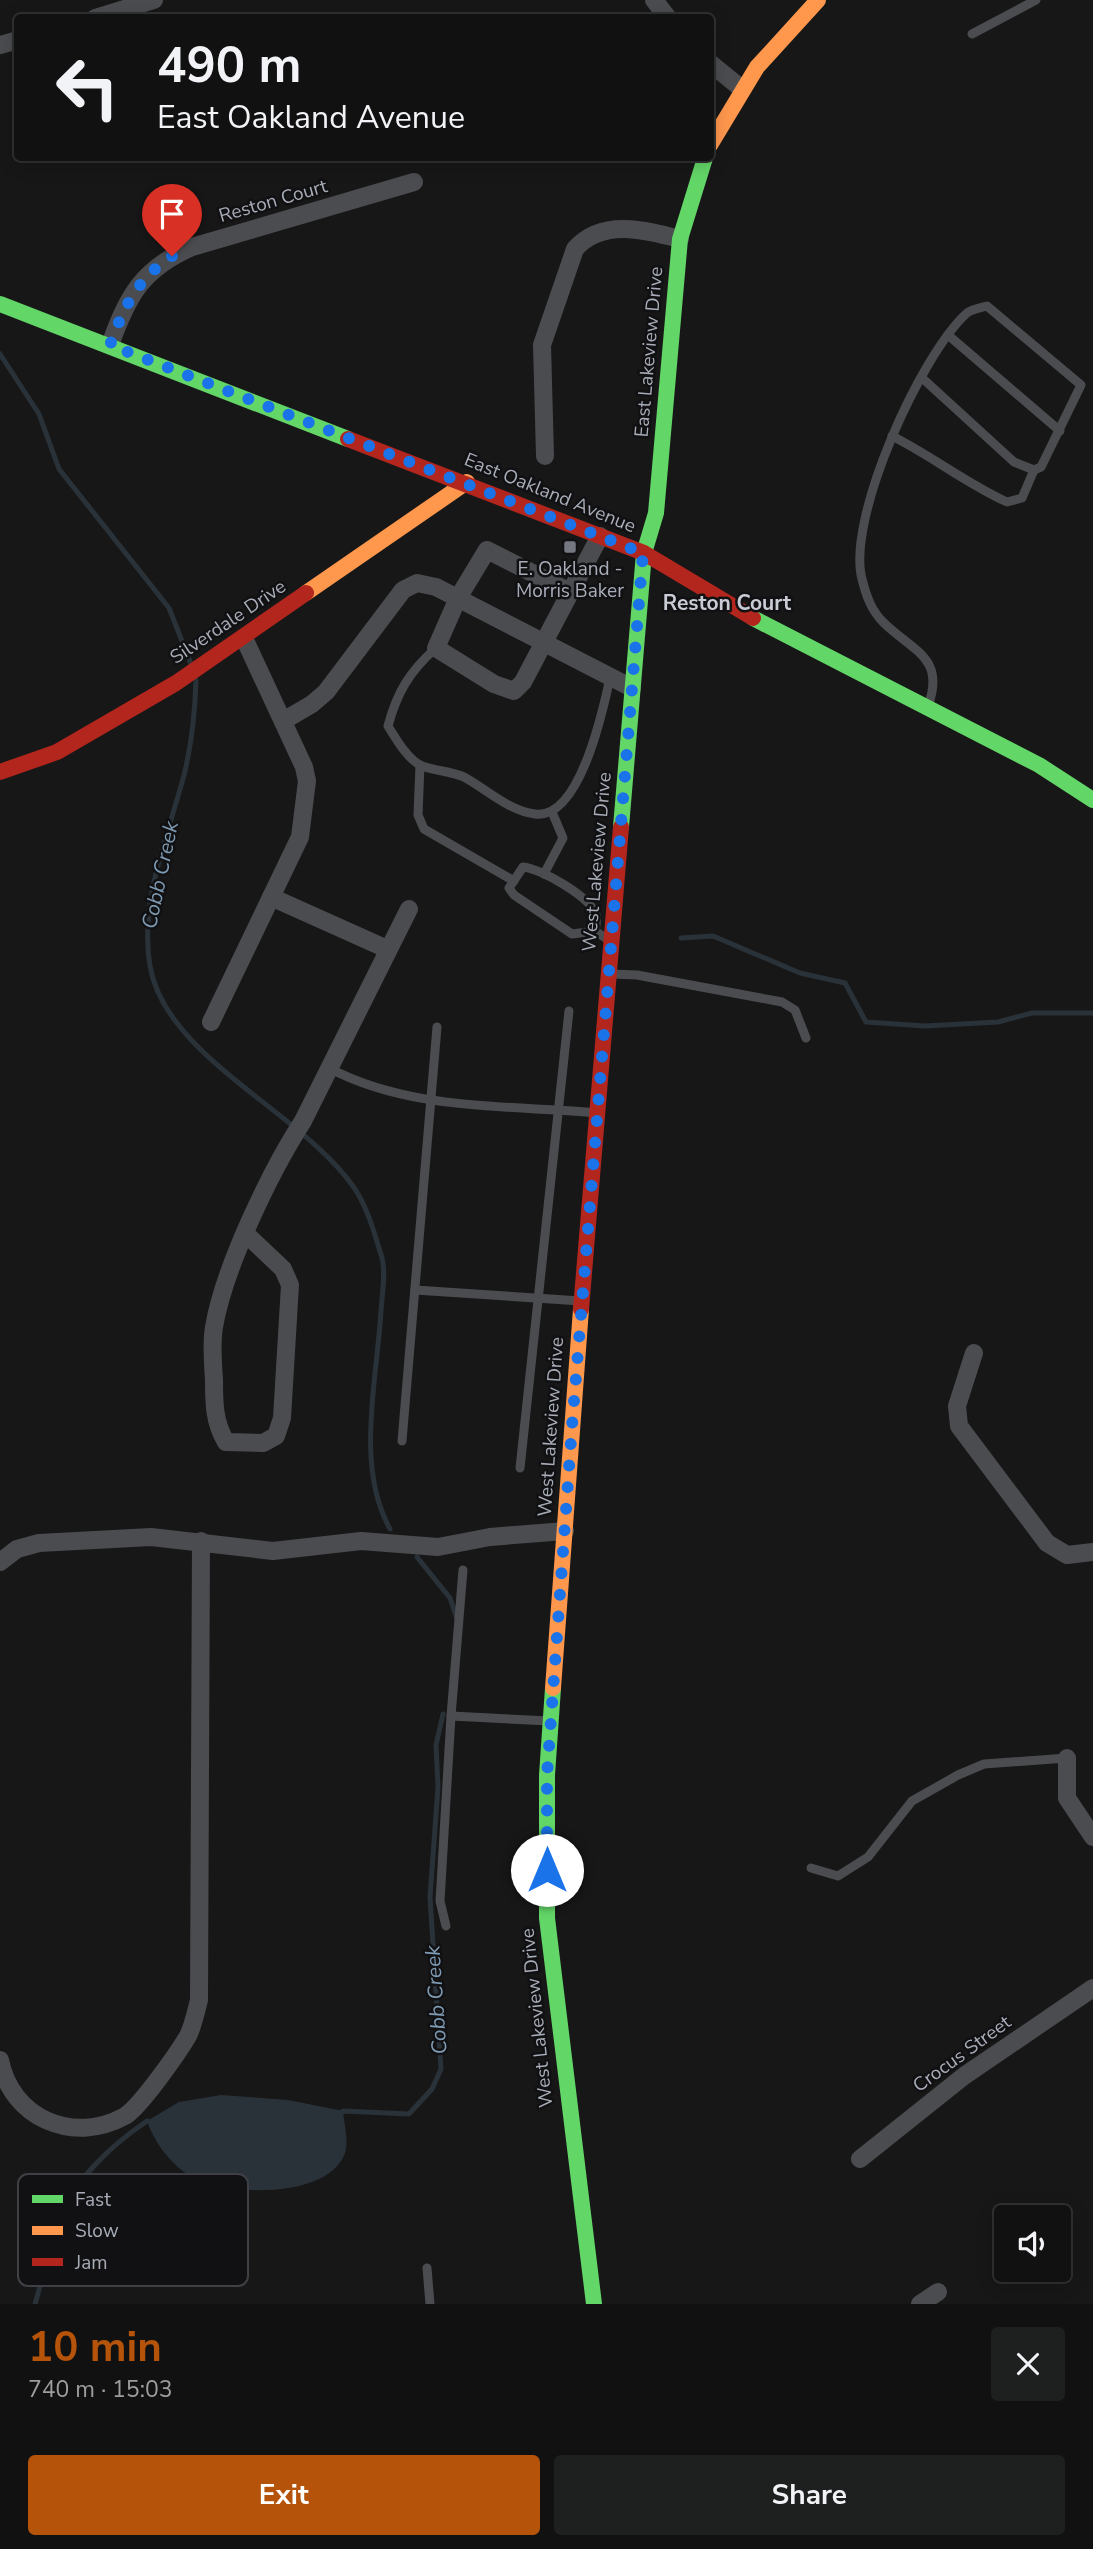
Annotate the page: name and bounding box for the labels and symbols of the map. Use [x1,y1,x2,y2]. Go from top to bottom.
street label: Reston Court [216,173,331,229]
pin [142,184,202,256]
street label: East Lakeview Drive [629,266,669,438]
street label: East Oakland Avenue [460,447,640,539]
marker: E. Oakland - Morris Baker [562,539,578,555]
place label: E. Oakland - Morris Baker [516,556,624,604]
street label: Silverdale Drive [165,574,291,670]
district label: Reston Court [663,589,792,617]
street label: West Lakeview Drive [576,771,618,953]
water label: Cobb Creek [135,818,185,931]
street label: West Lakeview Drive [532,1336,570,1518]
position arrow [510,1833,584,1907]
street label: West Lakeview Drive [515,1927,559,2109]
water label: Cobb Creek [418,1944,454,2056]
street label: Crocus Street [908,2009,1017,2098]
legend [18,2174,248,2286]
text: Fast [75,2187,111,2213]
text: Slow [75,2218,119,2244]
text: Jam [74,2250,108,2276]

